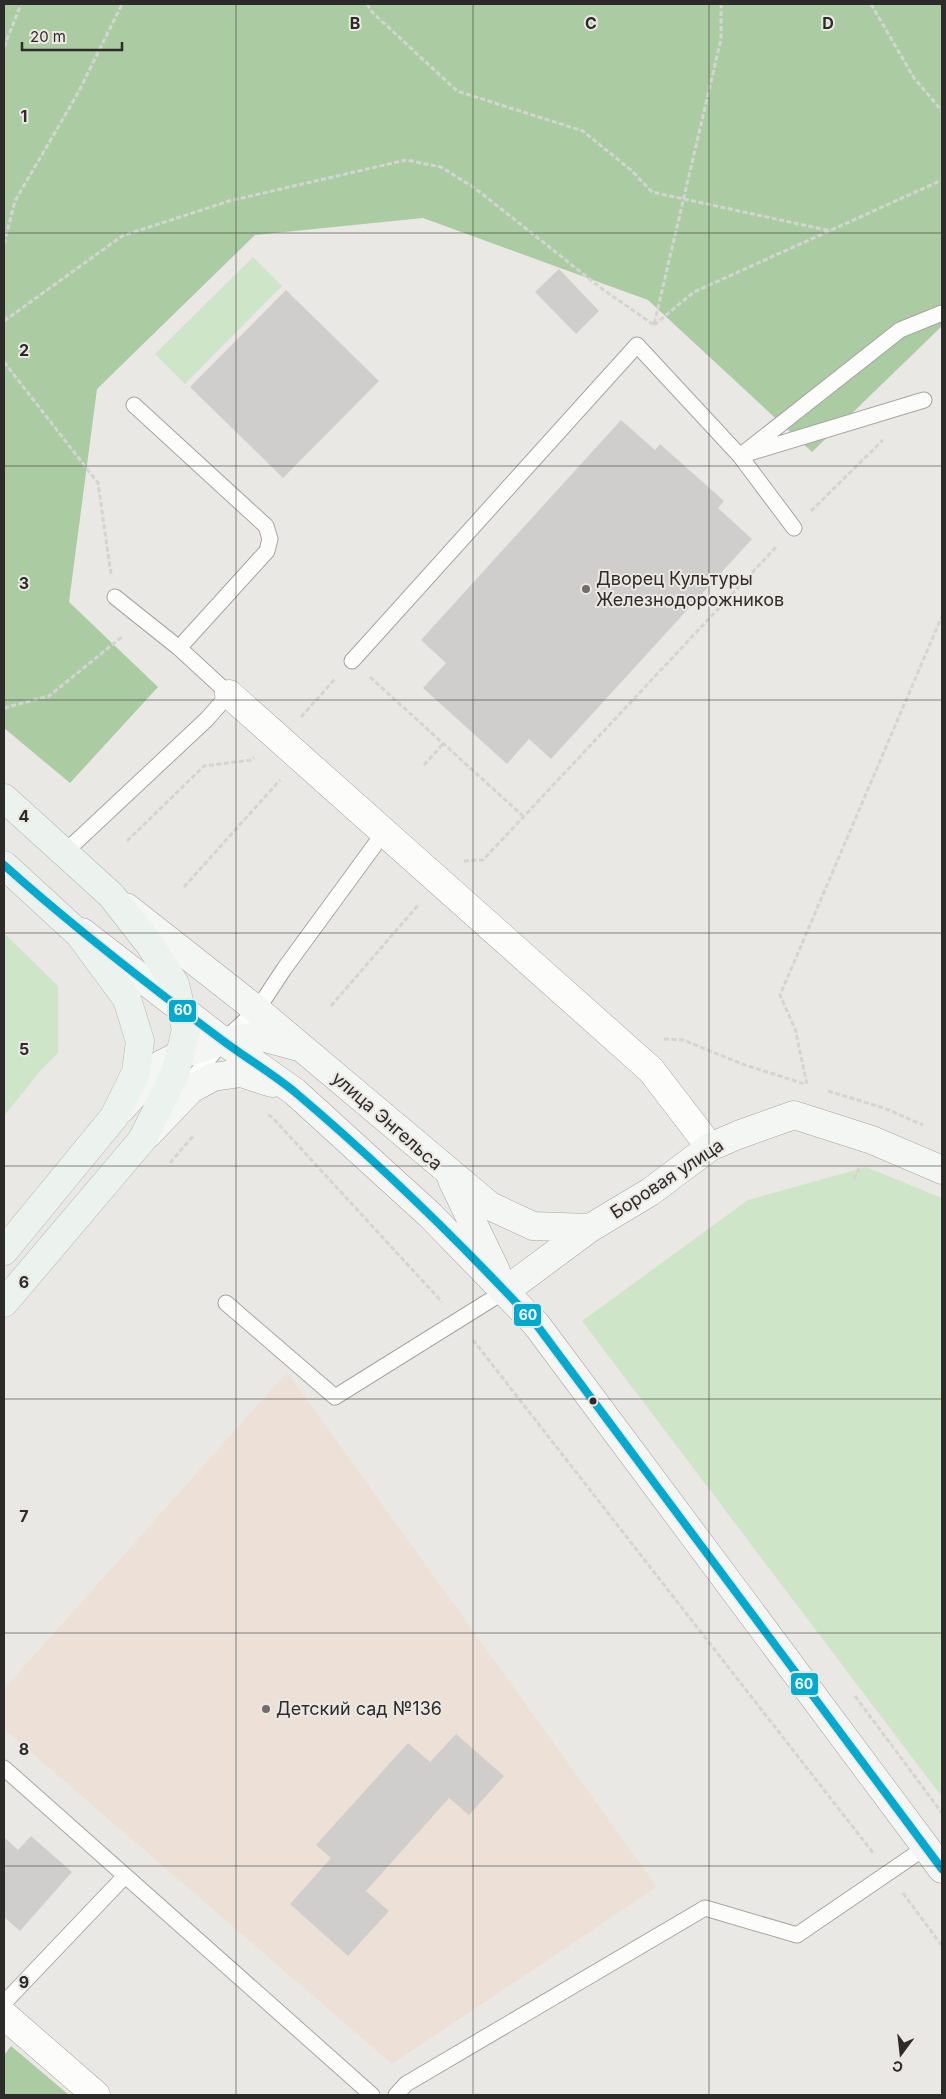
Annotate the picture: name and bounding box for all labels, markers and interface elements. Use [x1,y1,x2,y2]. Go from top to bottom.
text: B [350,13,360,33]
text: C [585,13,597,33]
text: D [822,13,834,33]
scale bar [22,20,122,52]
text: 20 m [30,27,66,46]
text: 1 [21,106,27,126]
text: 2 [19,340,29,360]
place label: Дворец Культуры Железнодорожников [596,568,784,610]
text: 3 [19,573,29,593]
marker: Дворец Культуры Железнодорожников [580,583,592,595]
text: 4 [19,806,30,826]
line badge: 60 [168,999,197,1023]
text: 60 [174,1001,192,1018]
text: 5 [19,1039,29,1059]
street label: улица Энгельса [328,1067,447,1174]
street label: Боровая улица [606,1134,727,1223]
text: 6 [19,1272,29,1292]
line badge: 60 [513,1303,542,1327]
text: 60 [519,1306,537,1323]
unlabelled marker [588,1396,598,1406]
text: 7 [19,1506,29,1526]
line badge: 60 [790,1672,819,1696]
text: 60 [795,1675,813,1692]
place label: Детский сад №136 [276,1698,442,1719]
marker: Детский сад №136 [260,1703,272,1715]
text: 8 [19,1739,29,1759]
text: 9 [19,1972,29,1992]
north arrow [876,2029,926,2079]
text: С [890,2057,905,2077]

